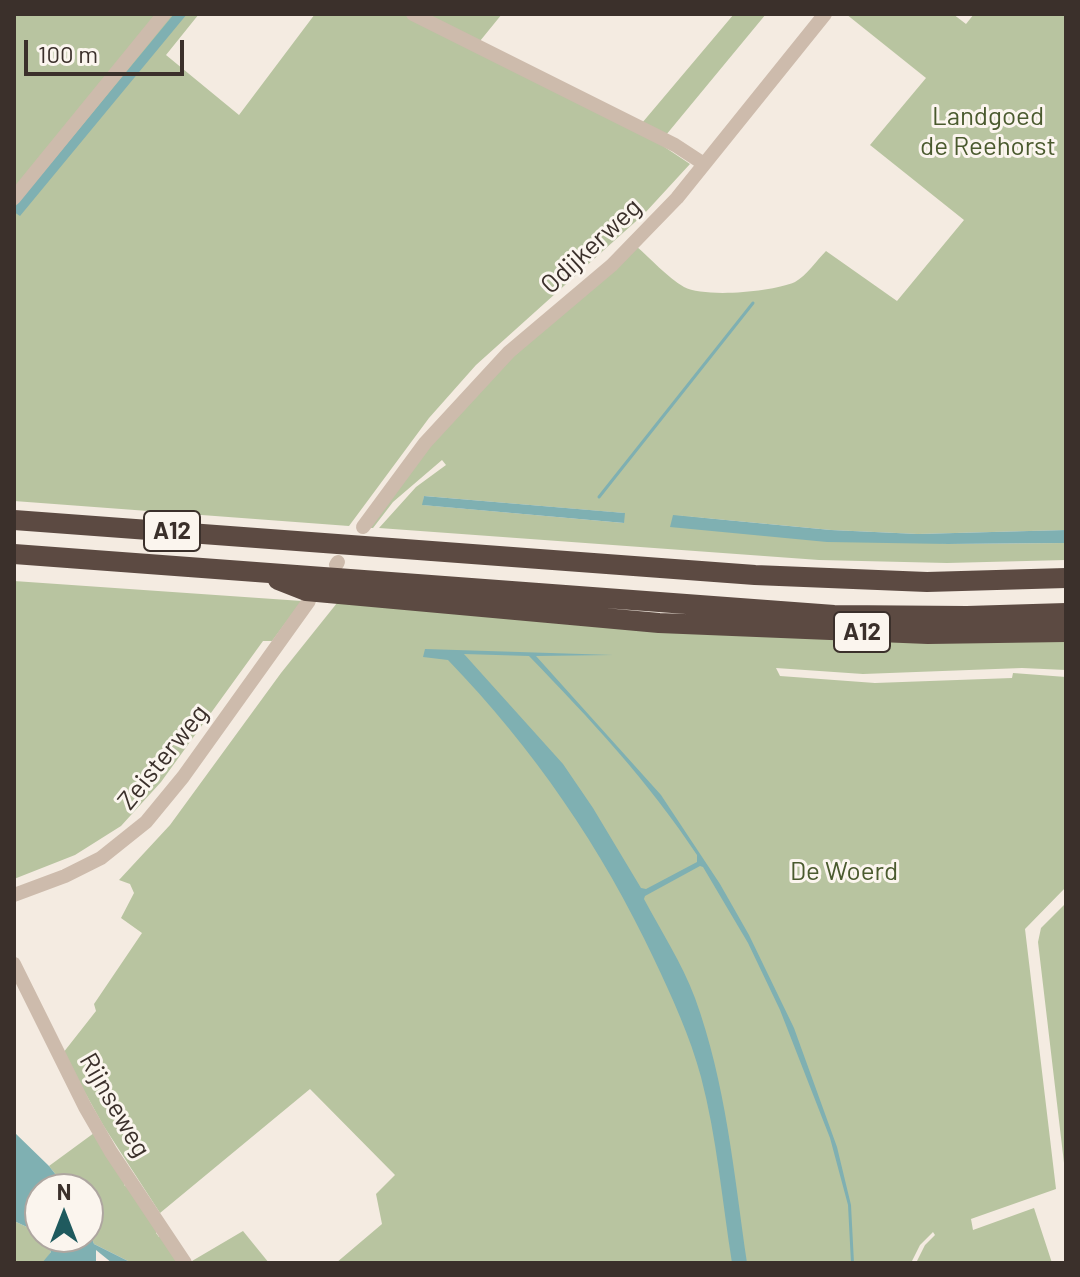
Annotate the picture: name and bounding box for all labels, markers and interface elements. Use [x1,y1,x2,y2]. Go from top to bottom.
scale bar [28,24,188,74]
text: 100 m [38,39,98,68]
park label: Landgoed de Reehorst [920,100,1056,162]
street label: Odijkerweg [534,192,648,300]
road number: A12 [144,511,200,551]
road number: A12 [834,612,890,652]
street label: Zeisterweg [111,698,215,816]
park label: De Woerd [790,855,898,887]
street label: Rijnseweg [73,1047,157,1163]
north arrow [24,1173,104,1253]
text: N [57,1178,71,1204]

